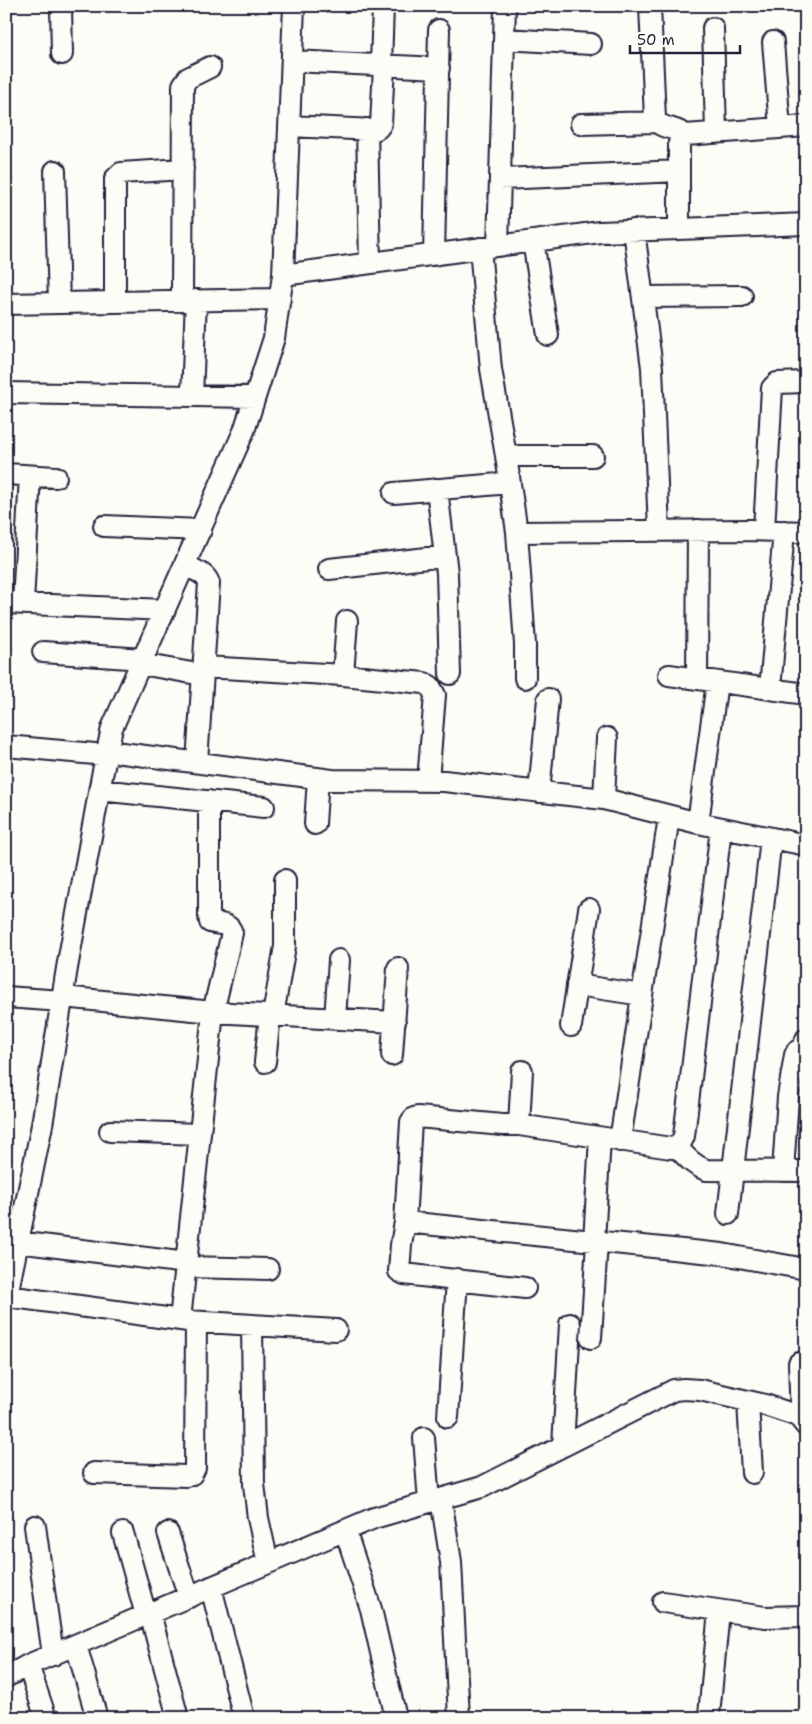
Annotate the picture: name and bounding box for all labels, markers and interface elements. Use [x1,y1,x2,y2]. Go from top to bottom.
scale bar [630,22,740,54]
text: 50 m [637,30,675,50]

